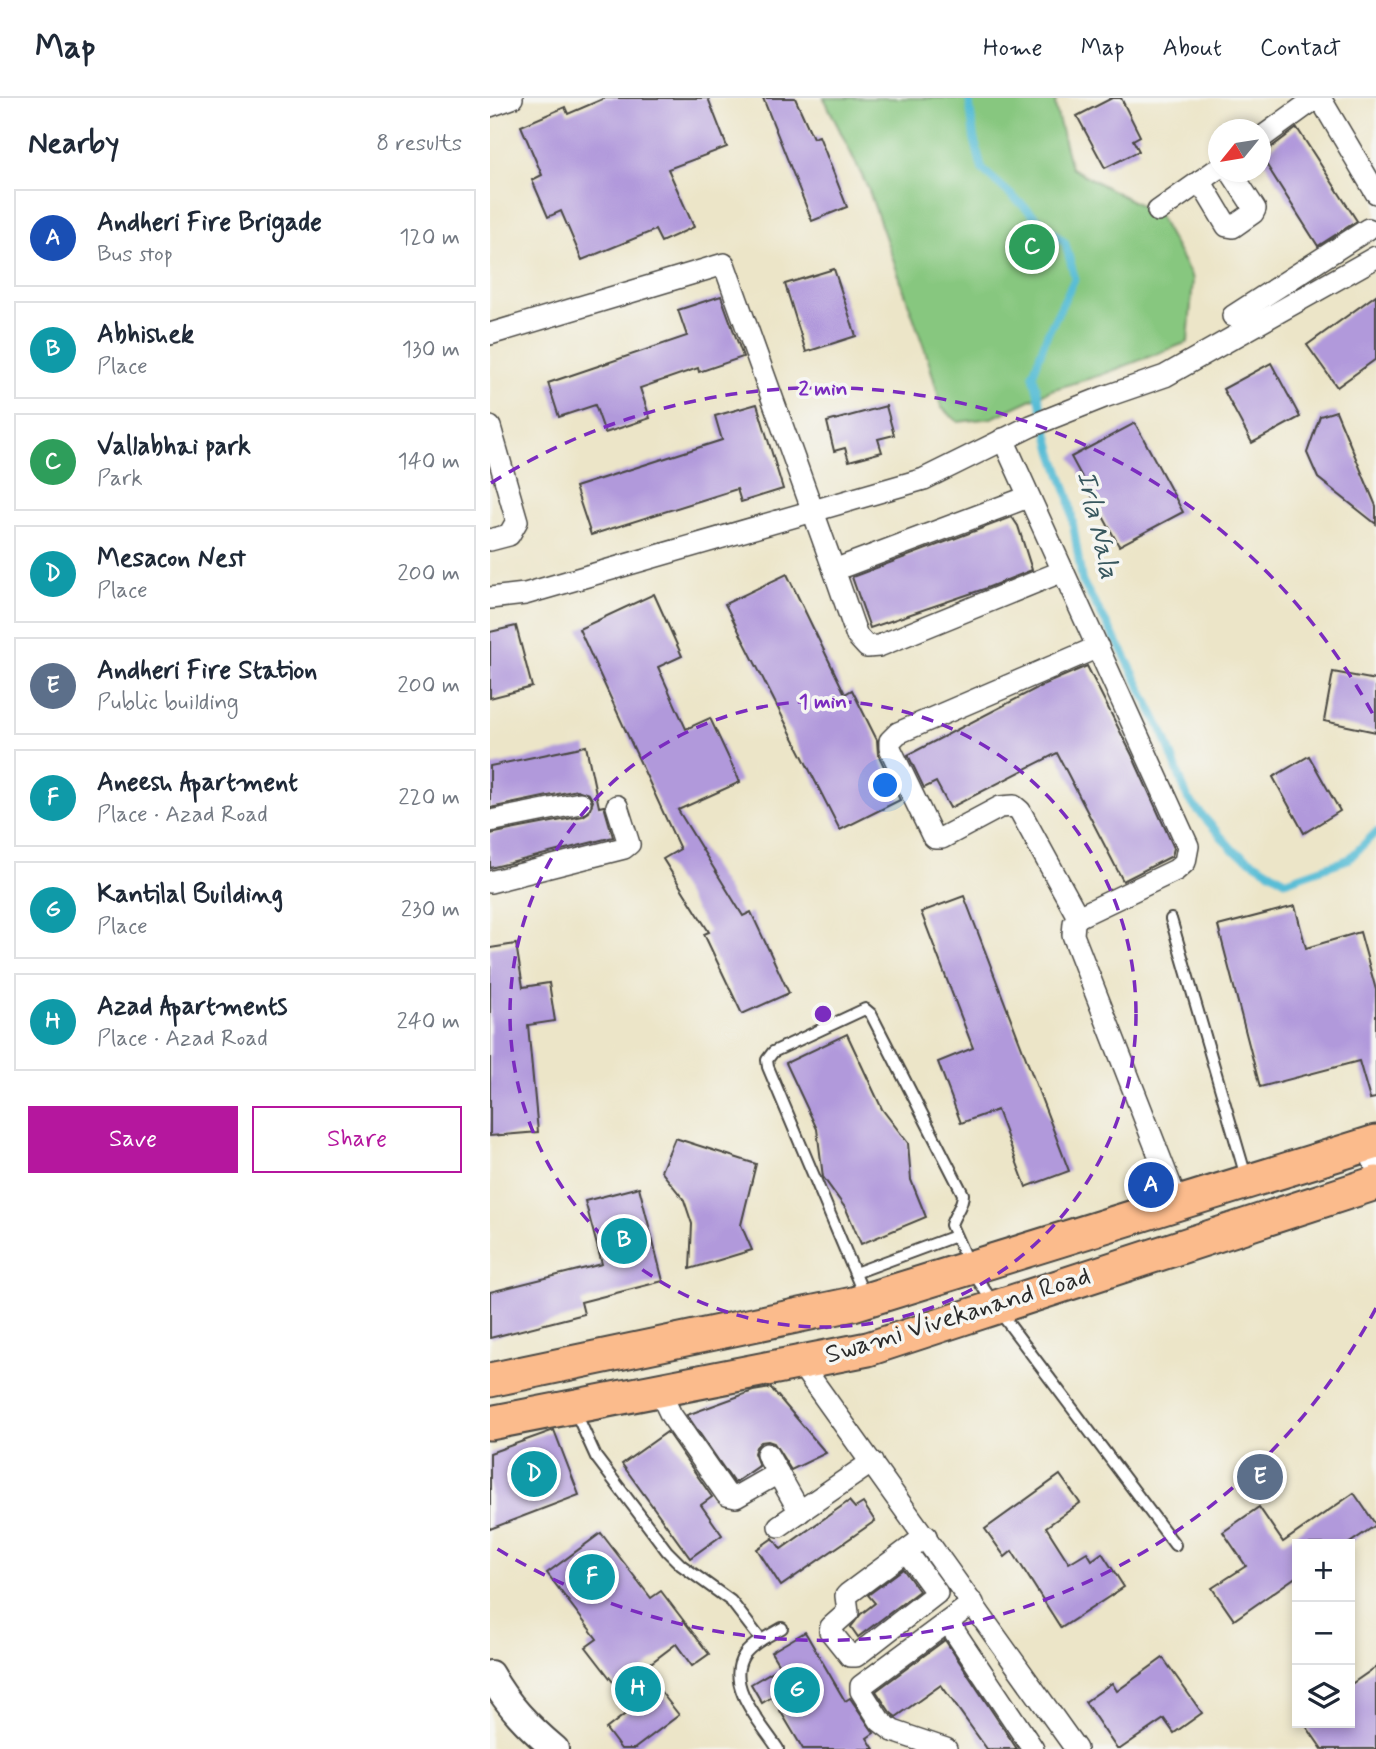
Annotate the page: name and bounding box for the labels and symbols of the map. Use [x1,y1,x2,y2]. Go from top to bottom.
north arrow [1208,119,1271,182]
pin: C [1009,221,1055,273]
text: 2 min [798,375,848,403]
water label: Irla Nala [1067,467,1127,583]
text: 1 min [799,688,847,716]
your location [868,768,902,802]
centre of rings [811,1002,835,1026]
pin: A [1128,1159,1174,1211]
pin: B [601,1215,647,1267]
street label: Swami Vivekanand Road [821,1259,1095,1373]
pin: D [511,1448,557,1500]
pin: E [1237,1451,1283,1503]
pin: F [569,1551,615,1603]
pin: H [615,1663,661,1715]
pin: G [774,1664,820,1716]

